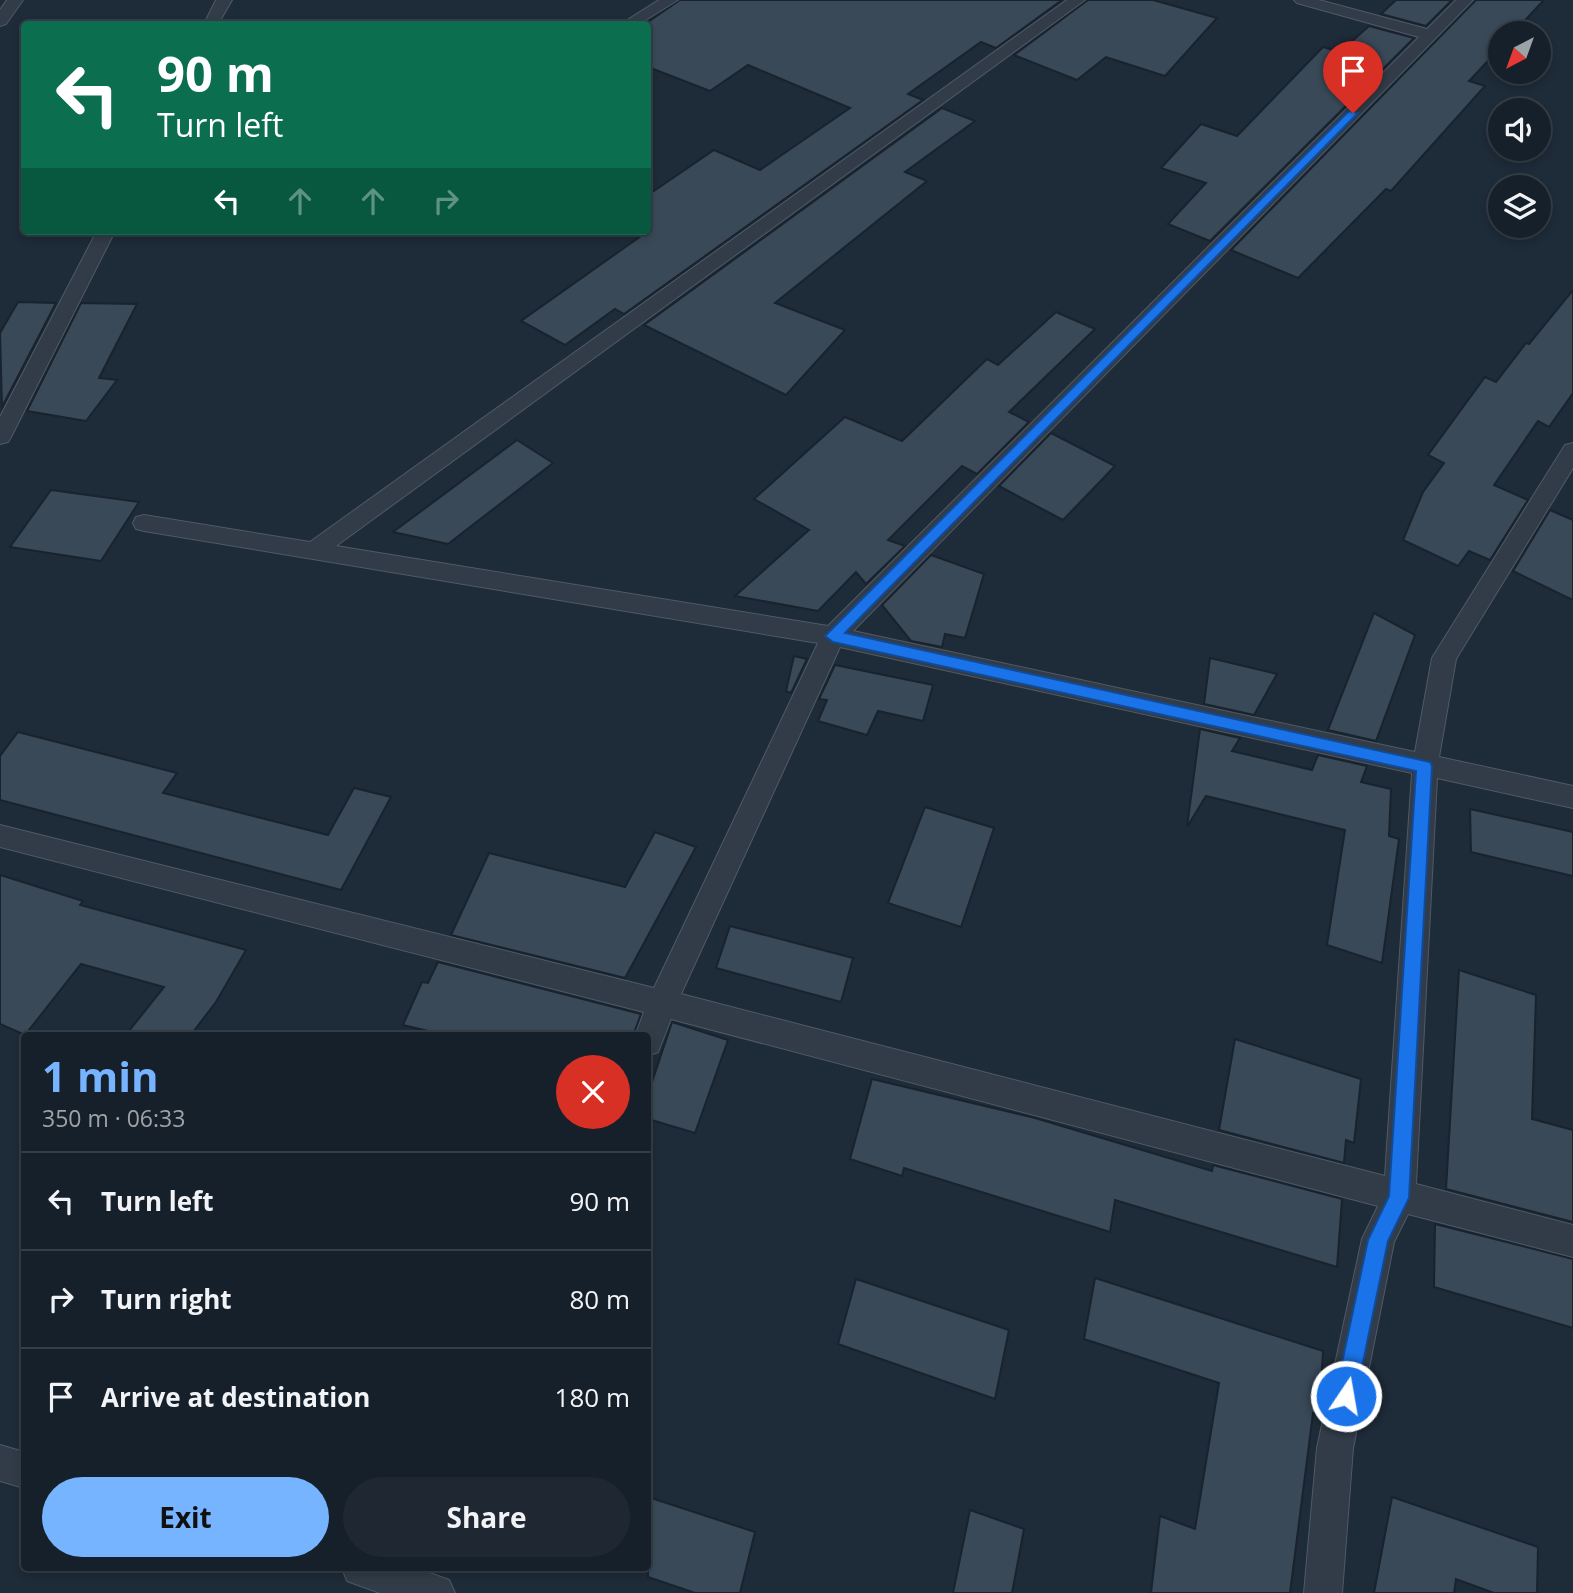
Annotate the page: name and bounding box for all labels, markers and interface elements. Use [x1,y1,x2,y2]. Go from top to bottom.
north arrow [1488,21,1550,84]
map controls [1488,21,1551,238]
text: 90 m [157,40,274,106]
pin [1323,41,1383,113]
icon: left [42,49,133,140]
icon: arrive [1334,52,1372,90]
button: sound [1488,98,1551,161]
text: Turn left [157,103,283,146]
button: layers [1488,175,1551,238]
icon: left [208,182,246,220]
icon: ahead [281,182,319,220]
icon: ahead [354,182,392,220]
icon: right [427,182,465,220]
text: 1 min [42,1047,159,1104]
button: close [556,1055,630,1129]
text: 350 m · 06:33 [42,1102,185,1134]
icon: left [42,1182,80,1220]
text: Turn left [101,1183,213,1219]
text: 90 m [569,1183,630,1219]
icon: right [42,1280,80,1318]
text: Turn right [101,1281,232,1317]
text: 80 m [569,1281,630,1317]
position arrow [1309,1359,1383,1433]
icon: arrive [42,1378,80,1416]
text: Arrive at destination [101,1379,370,1415]
text: 180 m [555,1379,630,1415]
button: Exit [42,1477,329,1557]
button: Share [343,1477,630,1557]

